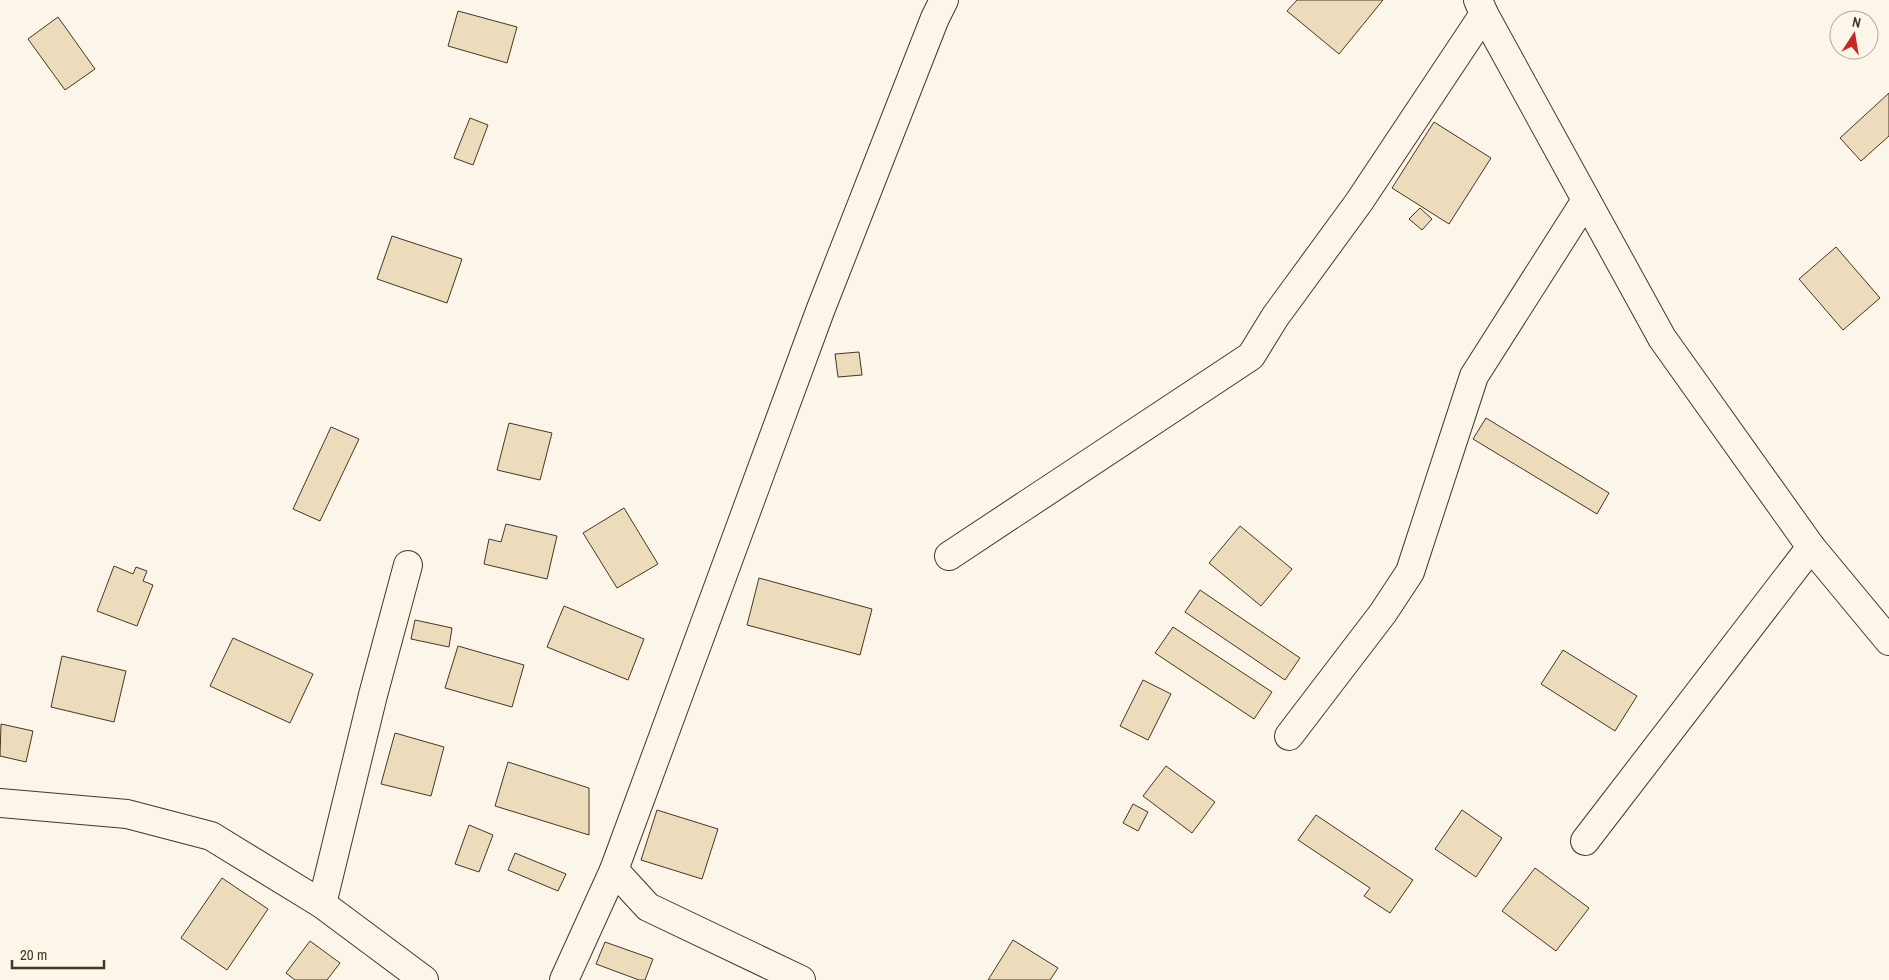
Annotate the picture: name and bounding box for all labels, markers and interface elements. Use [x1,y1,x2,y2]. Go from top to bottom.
north arrow [1829,10,1879,60]
text: N [1851,13,1863,32]
scale bar [12,938,105,970]
text: 20 m [20,944,47,965]

